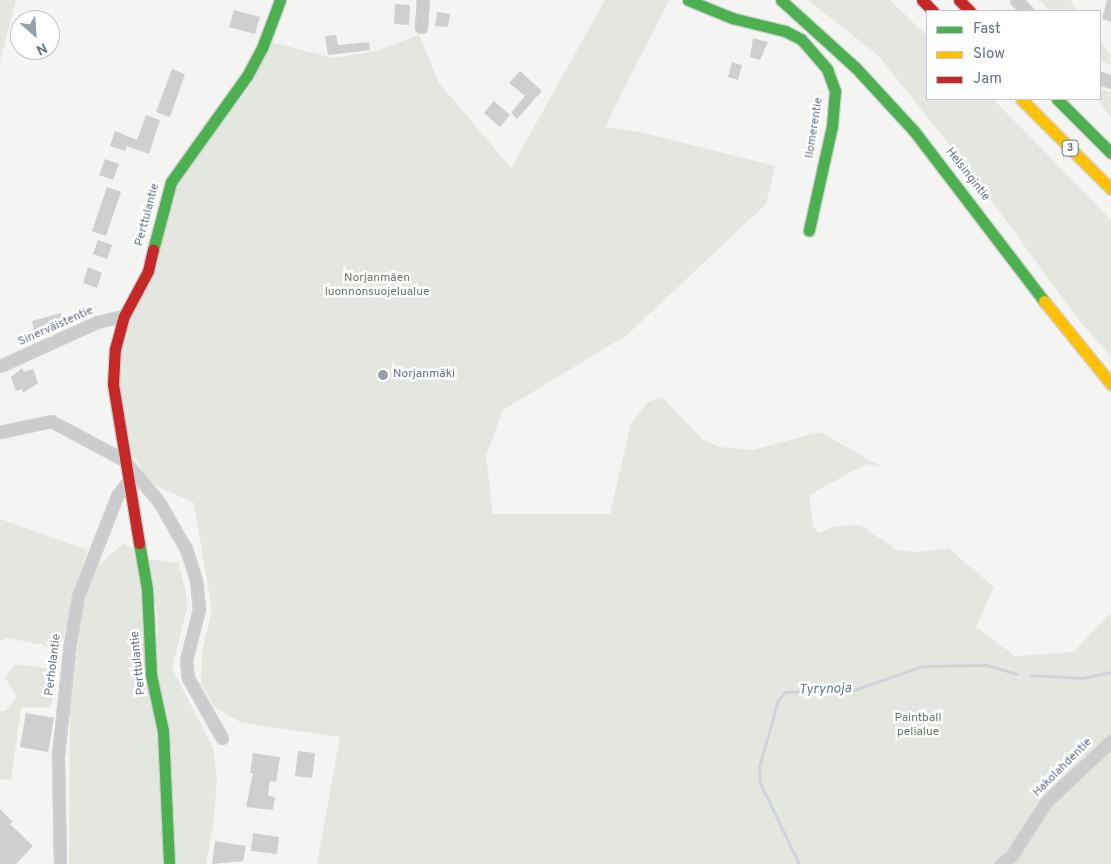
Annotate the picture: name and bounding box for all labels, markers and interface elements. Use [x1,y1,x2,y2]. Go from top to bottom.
north arrow [10,10,60,60]
legend [926,10,1101,100]
text: Fast [973,20,1001,39]
text: N [33,38,50,58]
text: Slow [973,45,1005,64]
text: Jam [973,70,1002,89]
street label: Ilomerentie [803,97,827,159]
road number: 3 [1061,140,1079,156]
street label: Helsingintie [942,145,992,205]
street label: Perttulantie [133,182,163,248]
park label: Norjanmäen luonnonsuojelualue [325,272,429,300]
street label: Sinerväistentie [16,304,96,350]
place label: Norjanmäki [393,368,455,382]
marker: Norjanmäki [377,369,389,381]
street label: Perttulantie [128,630,150,696]
street label: Perholantie [43,633,65,697]
water label: Tyrynoja [798,681,852,699]
park label: Paintball pelialue [894,712,942,740]
street label: Hakolahdentie [1031,736,1095,800]

